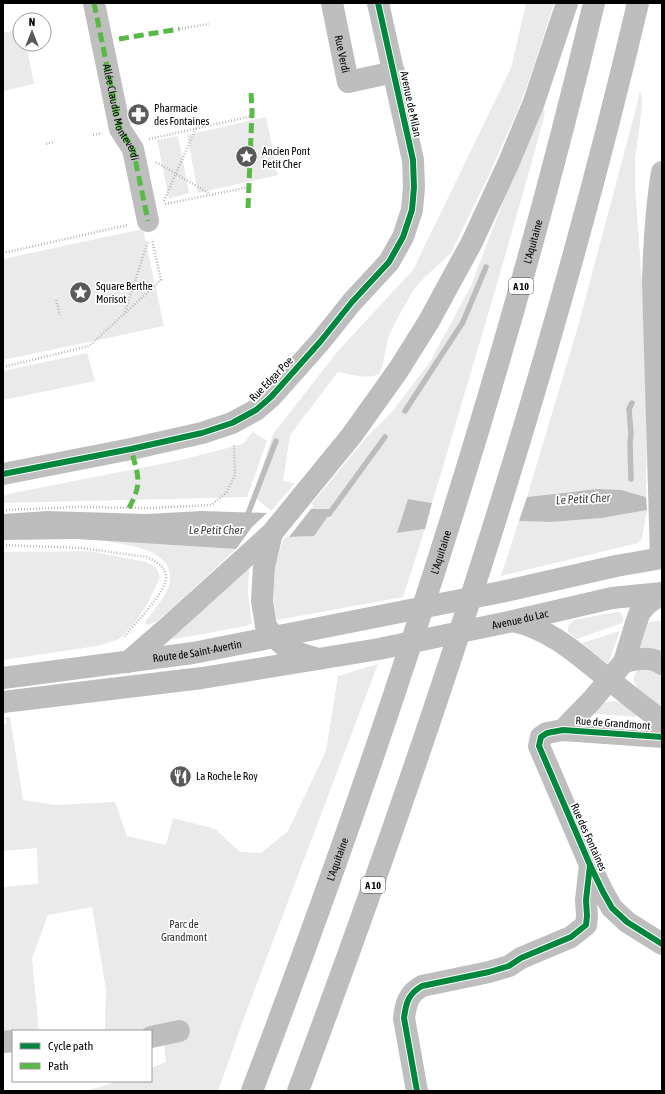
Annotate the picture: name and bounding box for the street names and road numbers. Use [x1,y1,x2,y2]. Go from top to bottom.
street label: Rue Verdi [333,34,352,74]
street label: Allée Claudio Monteverdi [101,63,141,161]
street label: Avenue de Milan [398,70,424,138]
street label: L'Aquitaine [521,218,545,265]
road number: A 10 [509,278,533,294]
street label: Rue Edgar Poe [247,354,295,404]
street label: L'Aquitaine [428,529,453,576]
street label: Avenue du Lac [491,607,550,631]
street label: Route de Saint-Avertin [152,638,243,664]
street label: Rue de Grandmont [575,714,651,732]
street label: Rue des Fontaines [569,801,609,873]
street label: L'Aquitaine [324,836,351,883]
road number: A 10 [361,877,385,893]

